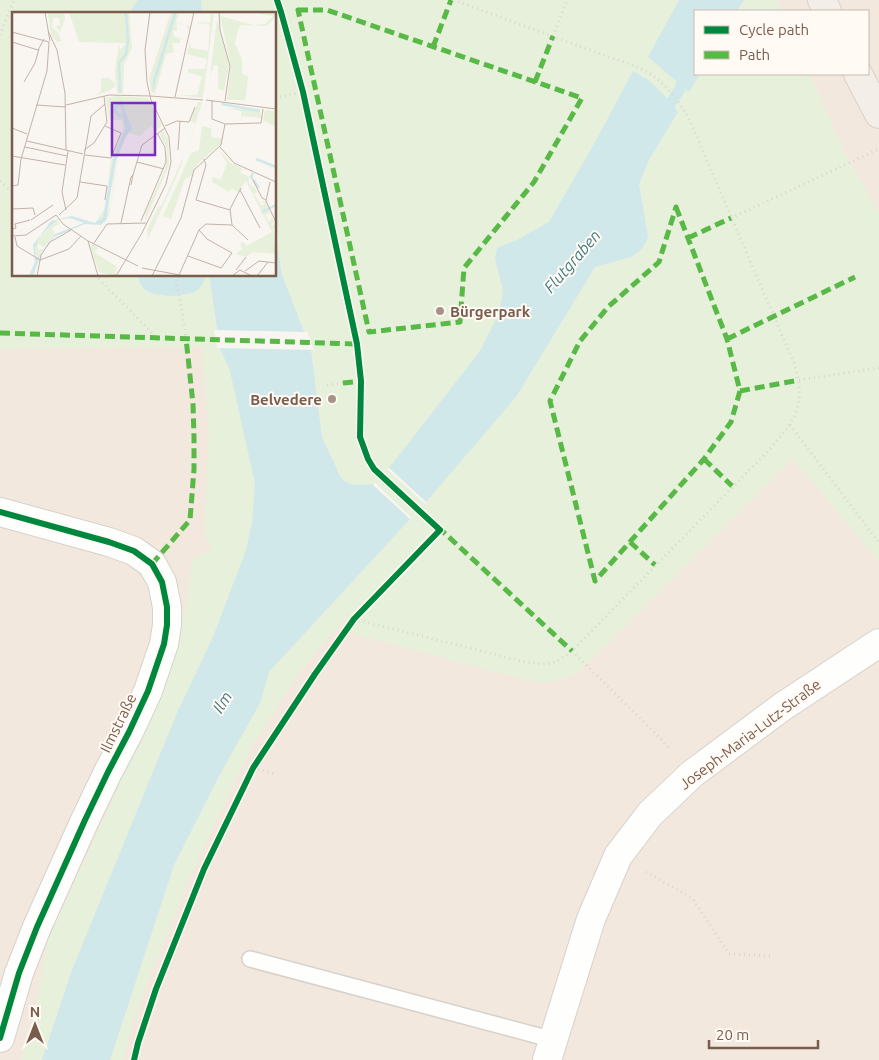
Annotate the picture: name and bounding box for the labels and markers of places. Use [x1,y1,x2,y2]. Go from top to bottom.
place label: Bürgerpark [450,303,531,320]
marker: Bürgerpark [434,305,446,317]
place label: Belvedere [250,391,322,408]
marker: Belvedere [326,393,338,405]

